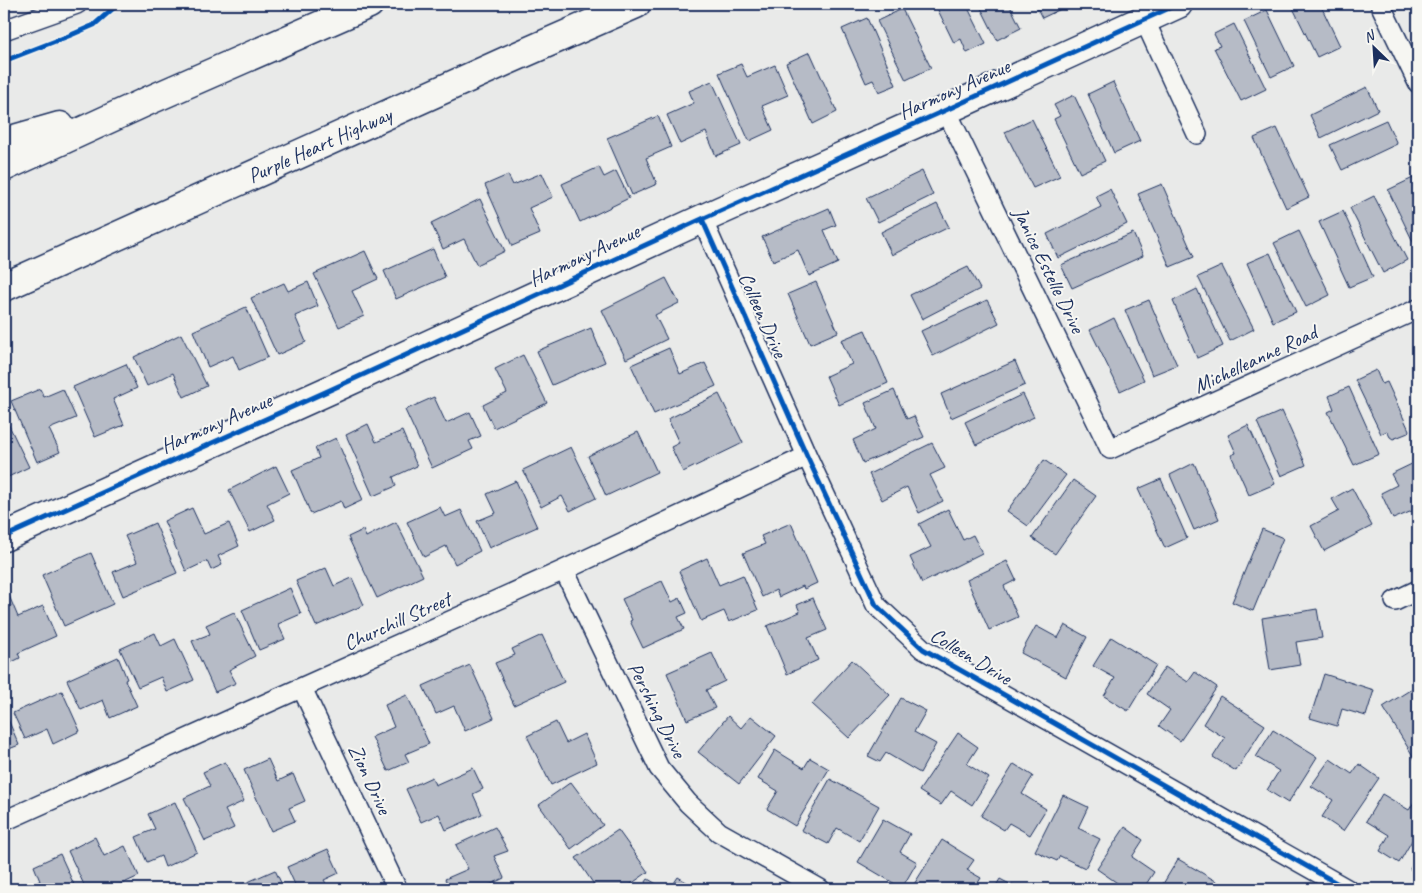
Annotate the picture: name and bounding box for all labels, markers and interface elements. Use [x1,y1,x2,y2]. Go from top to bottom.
north arrow [1350,22,1400,72]
text: N [1361,26,1378,46]
street label: Harmony Avenue [894,52,1015,125]
street label: Purple Heart Highway [243,101,397,189]
street label: Janice Estelle Drive [1007,202,1092,339]
street label: Harmony Avenue [525,218,644,292]
street label: Colleen Drive [733,268,794,363]
street label: Michelleanne Road [1189,318,1324,399]
street label: Harmony Avenue [156,386,277,459]
street label: Churchill Street [339,585,457,656]
street label: Colleen Drive [926,622,1017,691]
street label: Pershing Drive [622,658,693,764]
street label: Zion Drive [343,740,398,820]

